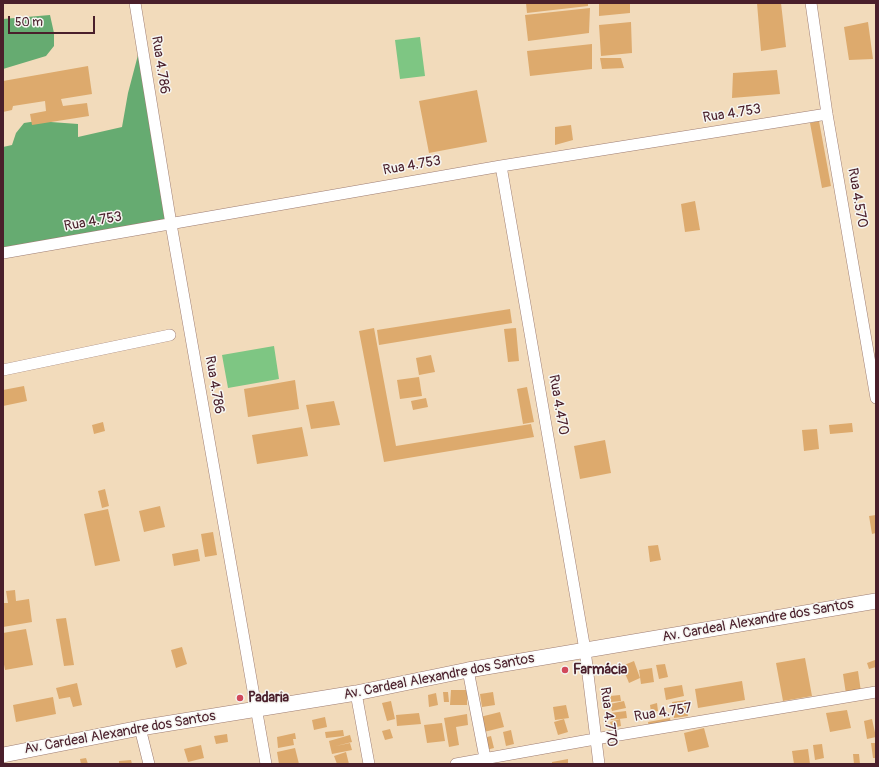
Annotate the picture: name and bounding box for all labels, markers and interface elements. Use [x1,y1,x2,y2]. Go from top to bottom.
scale bar [10,8,97,34]
text: 50 m [15,15,43,30]
street label: Rua 4.786 [147,35,173,95]
street label: Rua 4.753 [702,101,762,127]
street label: Rua 4.753 [382,153,442,179]
street label: Rua 4.570 [843,167,871,229]
street label: Rua 4.753 [63,209,123,235]
street label: Rua 4.786 [201,355,227,415]
street label: Rua 4.470 [544,374,572,436]
street label: Av. Cardeal Alexandre dos Santos [661,596,855,646]
street label: Av. Cardeal Alexandre dos Santos [342,650,536,704]
place label: Farmácia [573,662,627,678]
marker: Farmácia [560,665,570,675]
street label: Rua 4.770 [596,686,620,748]
place label: Padaria [248,690,289,706]
marker: Padaria [235,693,245,703]
street label: Rua 4.757 [633,700,693,726]
street label: Av. Cardeal Alexandre dos Santos [23,708,217,758]

